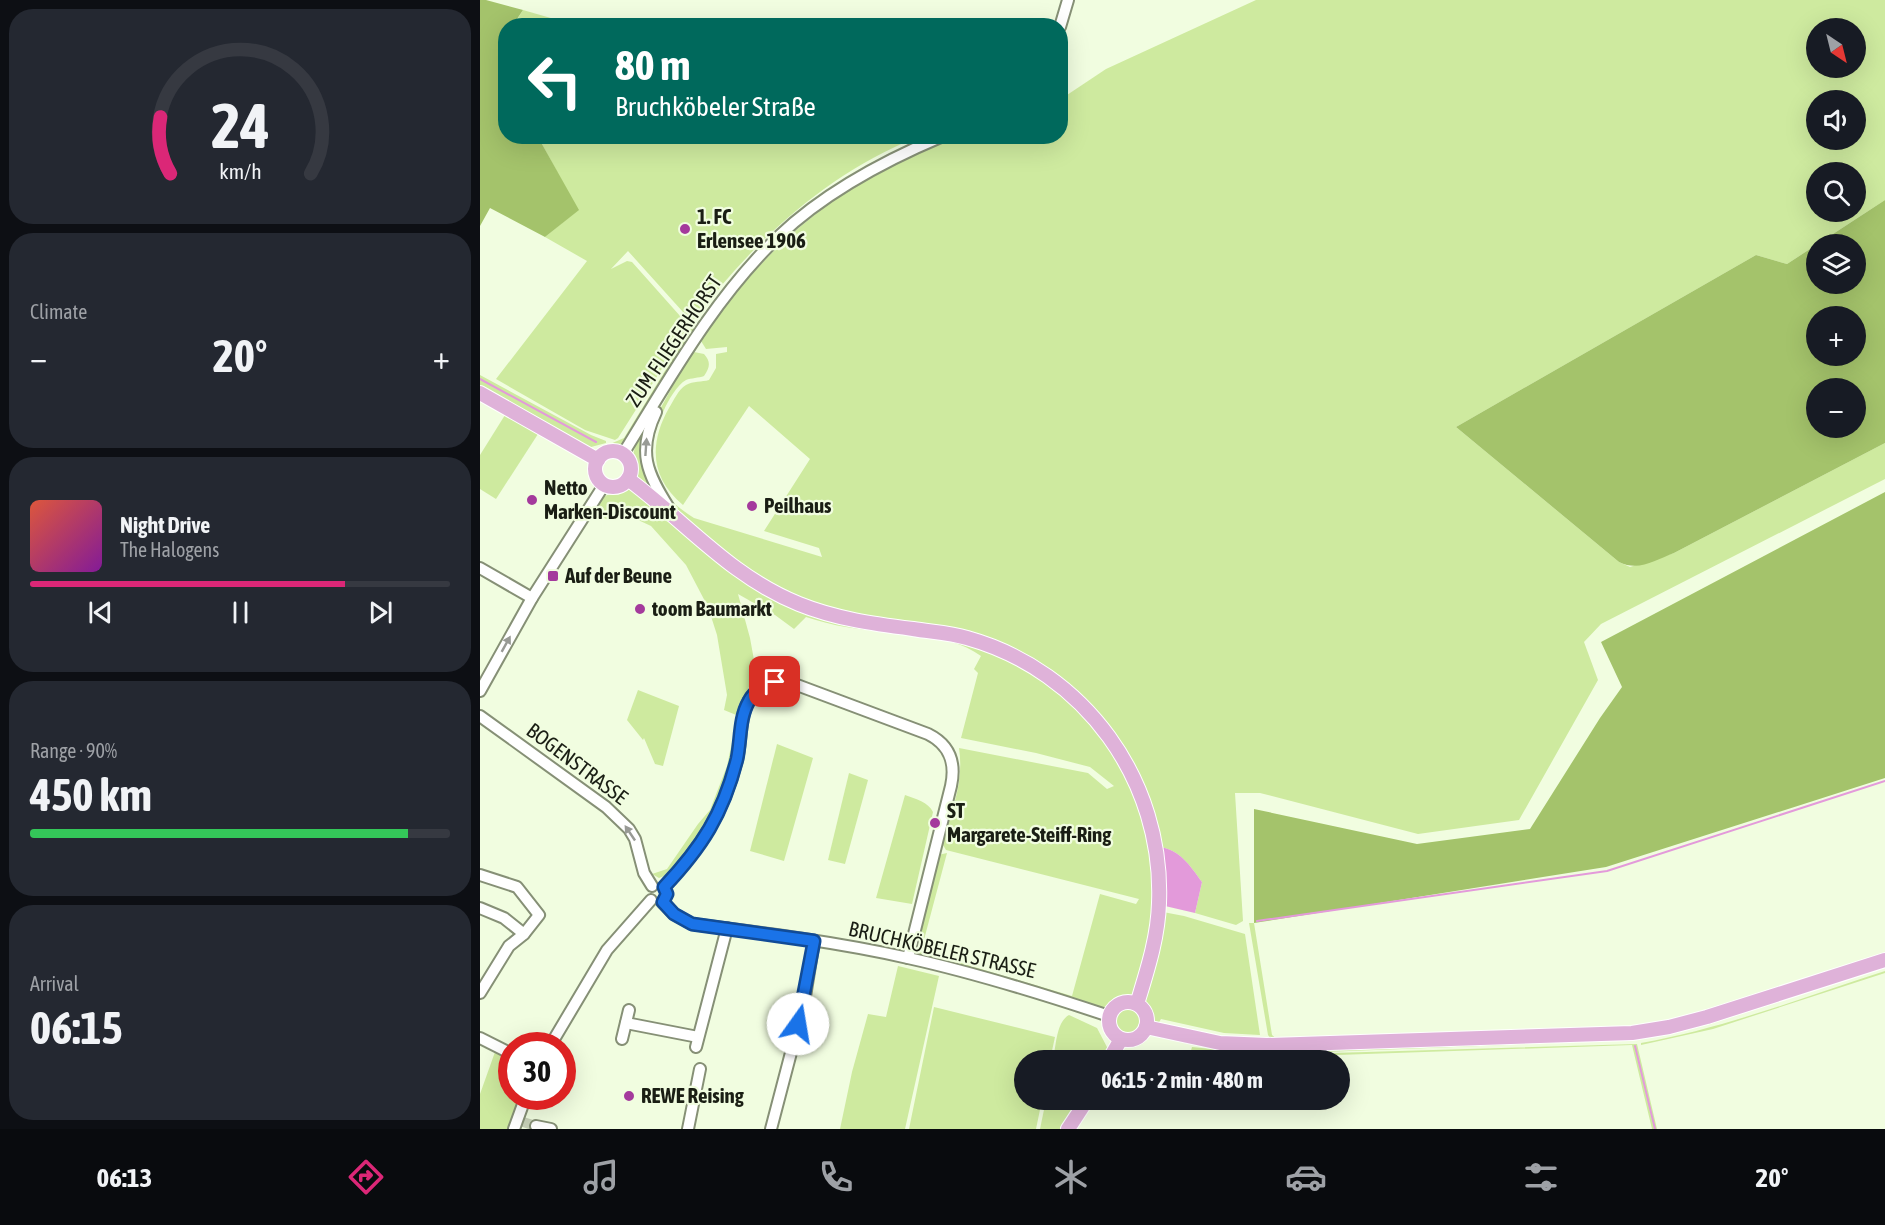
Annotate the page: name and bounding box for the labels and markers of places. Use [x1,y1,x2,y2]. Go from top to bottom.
place label: 1. FC Erlensee 1906 [697,204,806,252]
marker: 1. FC Erlensee 1906 [678,222,692,236]
place label: Netto Marken-Discount [544,475,676,523]
marker: Netto Marken-Discount [525,493,539,507]
place label: Peilhaus [764,493,832,517]
marker: Peilhaus [745,499,759,513]
place label: Auf der Beune [564,563,672,587]
marker: Auf der Beune [546,569,560,583]
place label: toom Baumarkt [651,596,772,620]
marker: toom Baumarkt [633,602,647,616]
pin [749,656,800,707]
place label: ST Margarete-Steiff-Ring [947,798,1112,846]
marker: ST Margarete-Steiff-Ring [928,816,942,830]
place label: REWE Reising [641,1083,745,1107]
marker: REWE Reising [622,1089,636,1103]

